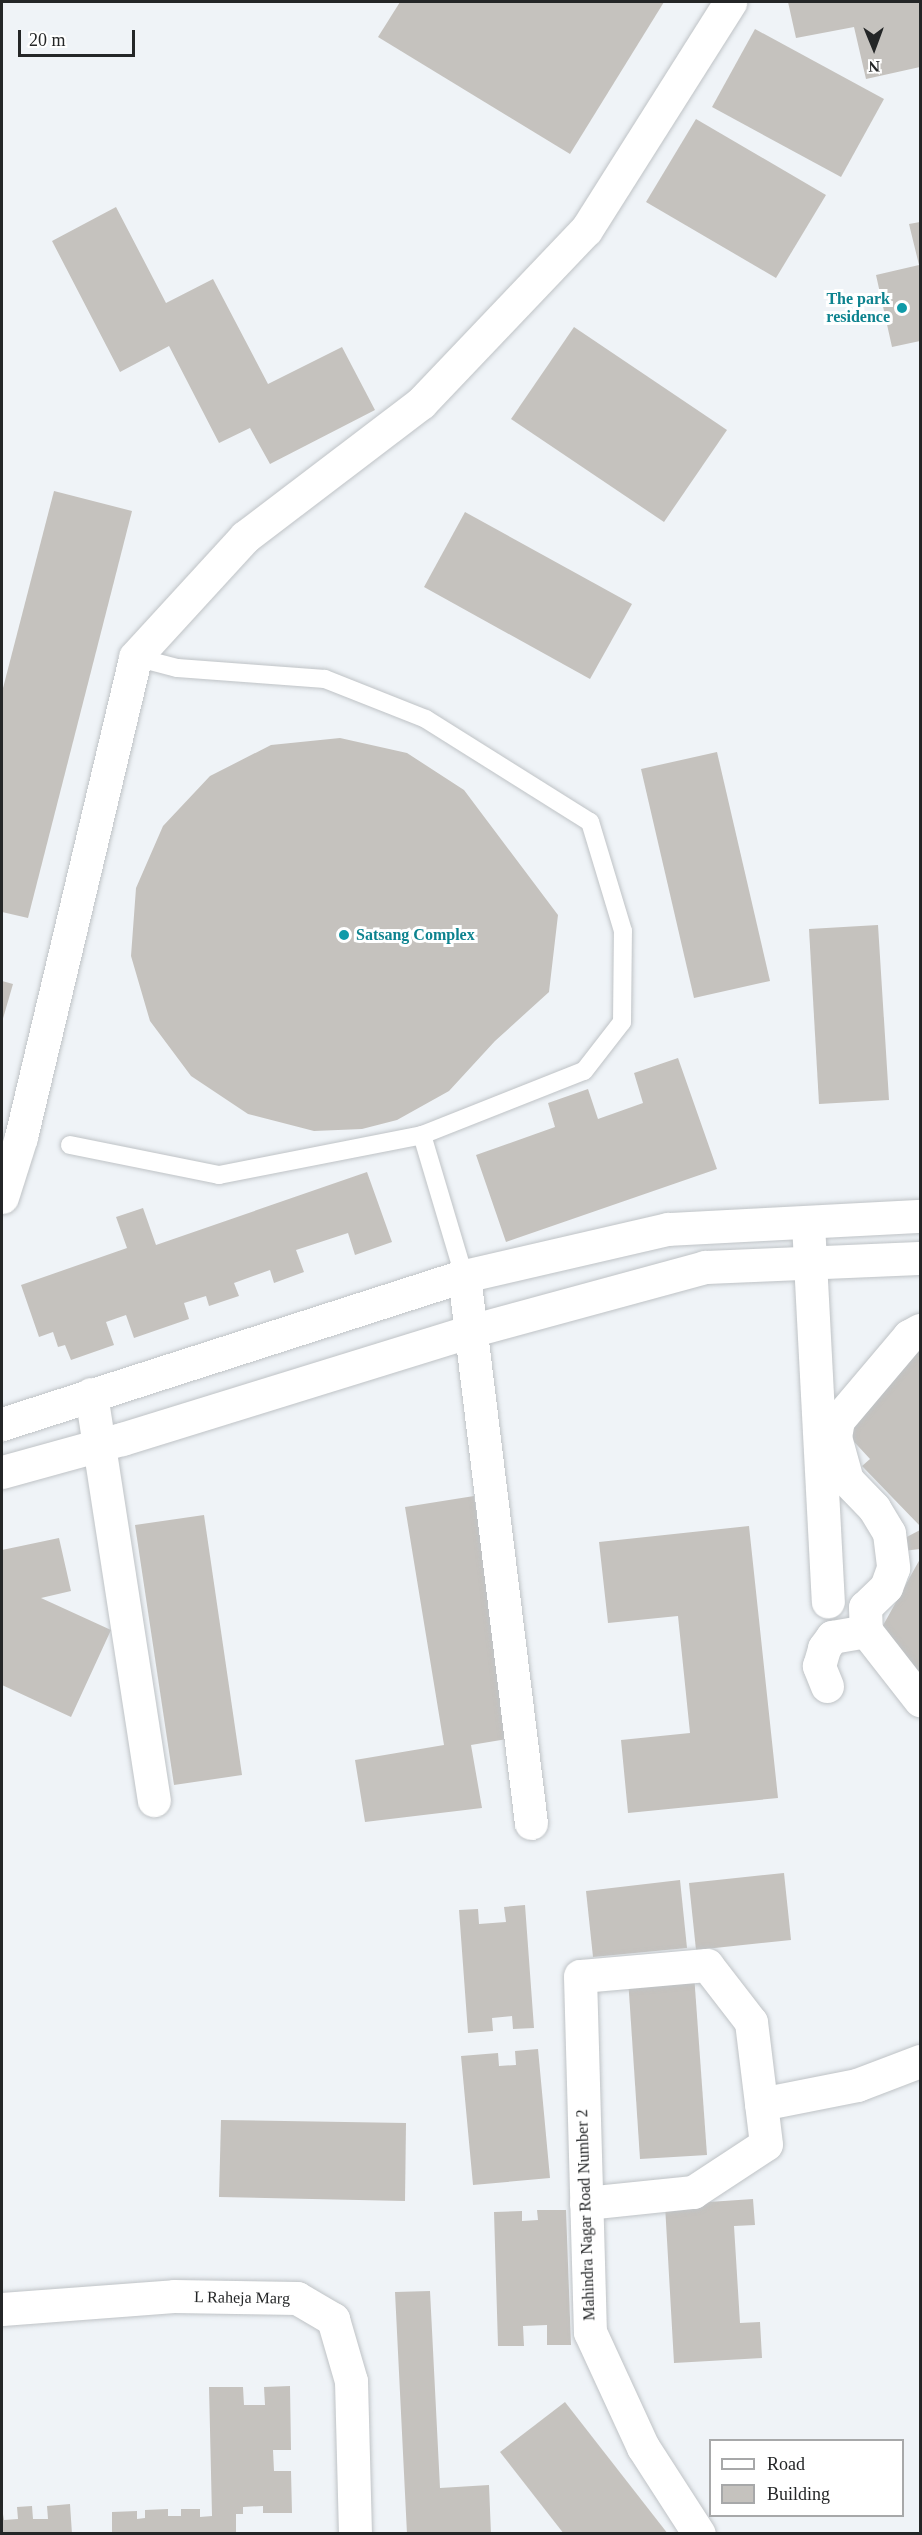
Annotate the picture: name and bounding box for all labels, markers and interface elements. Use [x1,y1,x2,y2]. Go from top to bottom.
scale bar [21,18,138,56]
north arrow [844,18,904,78]
text: 20 m [29,30,66,50]
text: N [868,58,880,75]
place label: The park residence [826,289,890,327]
marker: The park residence [895,301,909,315]
place label: Satsang Complex [356,925,475,945]
marker: Satsang Complex [337,928,351,942]
street label: Mahindra Nagar Road Number 2 [573,2109,599,2321]
street label: L Raheja Marg [194,2288,290,2308]
legend [709,2439,904,2517]
text: Road [767,2454,805,2474]
text: Building [767,2484,830,2504]

